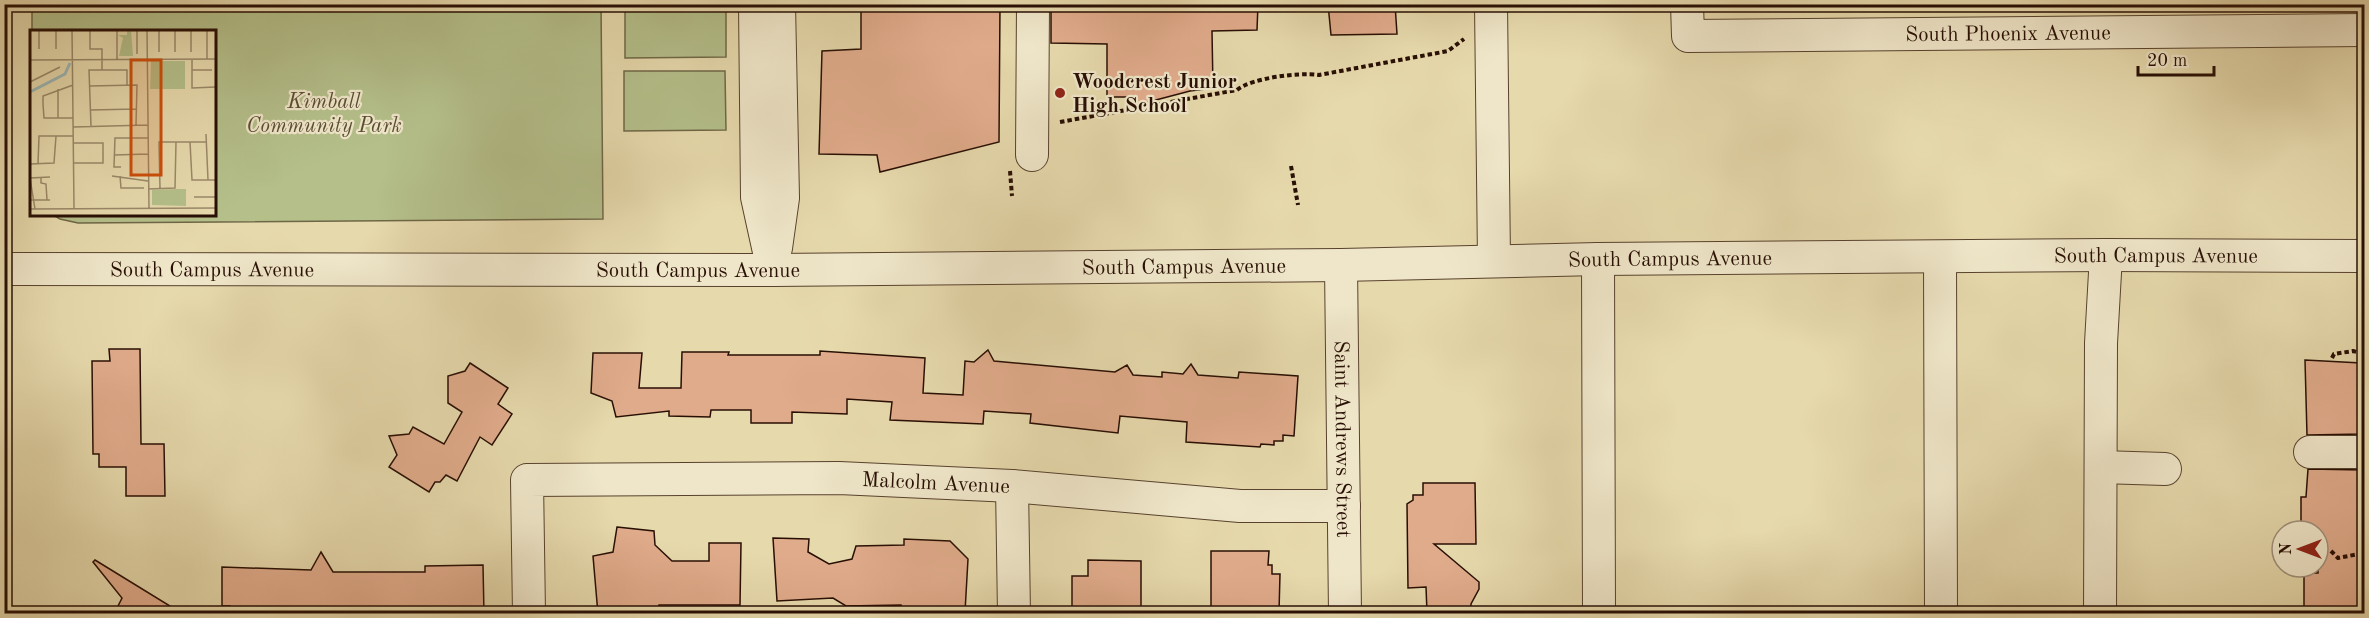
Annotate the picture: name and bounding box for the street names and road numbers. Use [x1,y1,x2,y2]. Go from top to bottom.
street label: South Phoenix Avenue [1905,23,2111,46]
street label: South Campus Avenue [2054,246,2258,268]
street label: South Campus Avenue [1568,249,1772,272]
street label: South Campus Avenue [1082,256,1286,279]
street label: South Campus Avenue [110,260,314,281]
street label: South Campus Avenue [596,261,800,282]
street label: Saint Andrews Street [1330,340,1353,538]
street label: Malcolm Avenue [861,470,1010,498]

